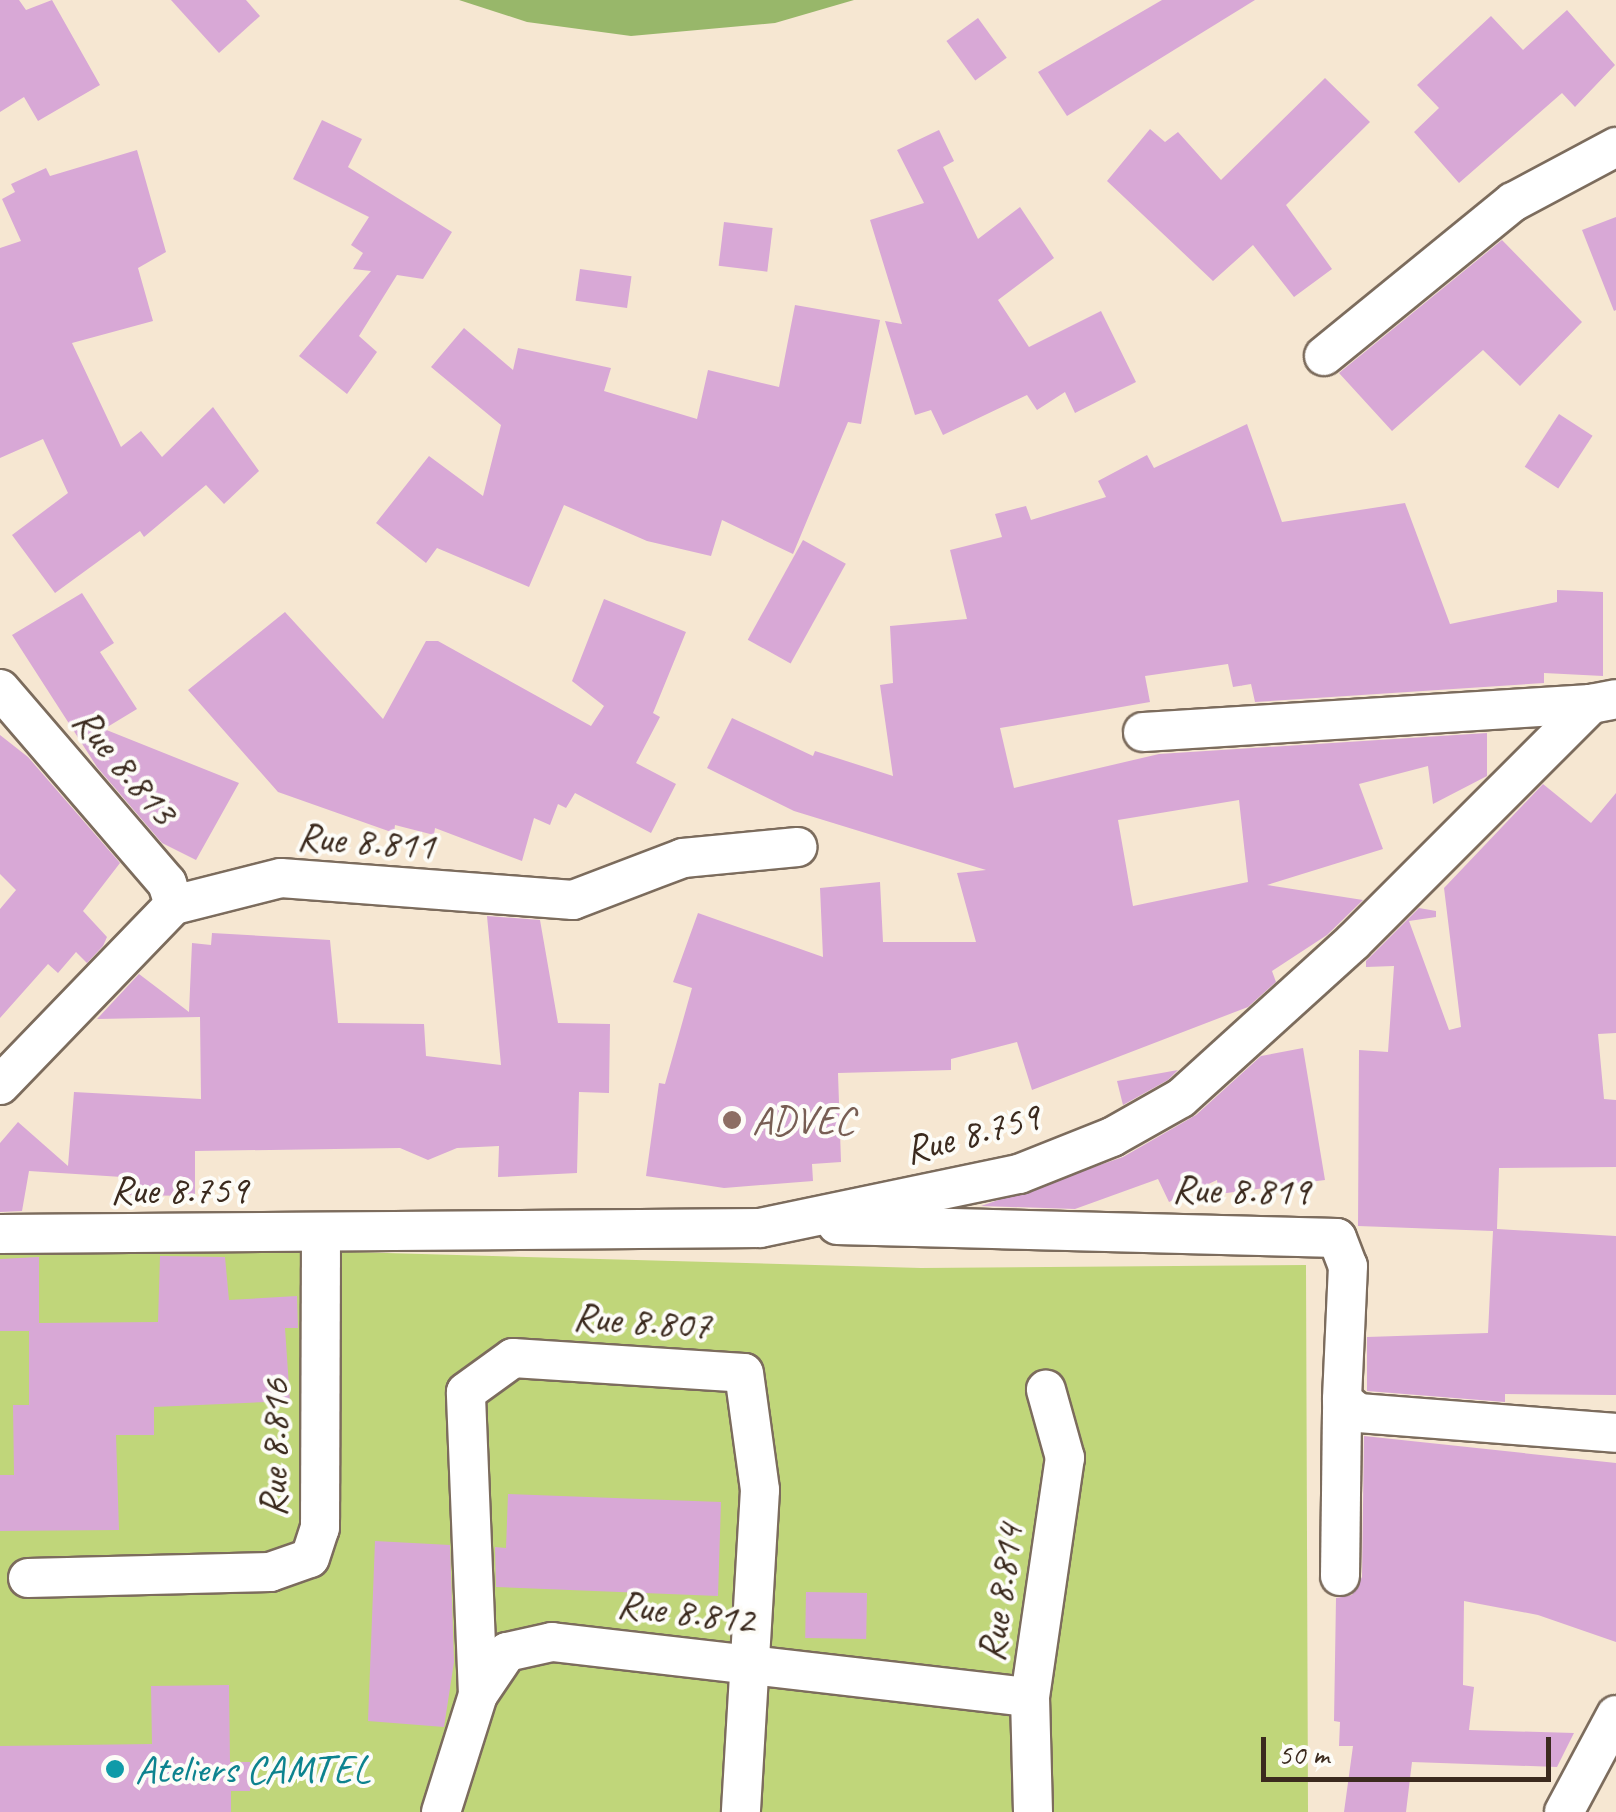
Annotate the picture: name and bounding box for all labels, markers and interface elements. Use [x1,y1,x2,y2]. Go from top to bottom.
street label: Rue 8.813 [62,698,188,834]
street label: Rue 8.811 [296,812,436,870]
street label: Rue 8.759 [899,1092,1045,1174]
place label: ADVEC [752,1096,854,1144]
marker: ADVEC [721,1109,743,1131]
street label: Rue 8.819 [1172,1165,1310,1215]
street label: Rue 8.759 [110,1166,248,1214]
street label: Rue 8.807 [572,1292,712,1350]
street label: Rue 8.816 [249,1379,299,1517]
street label: Rue 8.814 [967,1521,1033,1665]
street label: Rue 8.812 [615,1580,757,1644]
scale bar [1266,1717,1556,1779]
text: 50 m [1278,1735,1329,1773]
place label: Ateliers CAMTEL [135,1745,370,1793]
marker: Ateliers CAMTEL [104,1758,126,1780]

